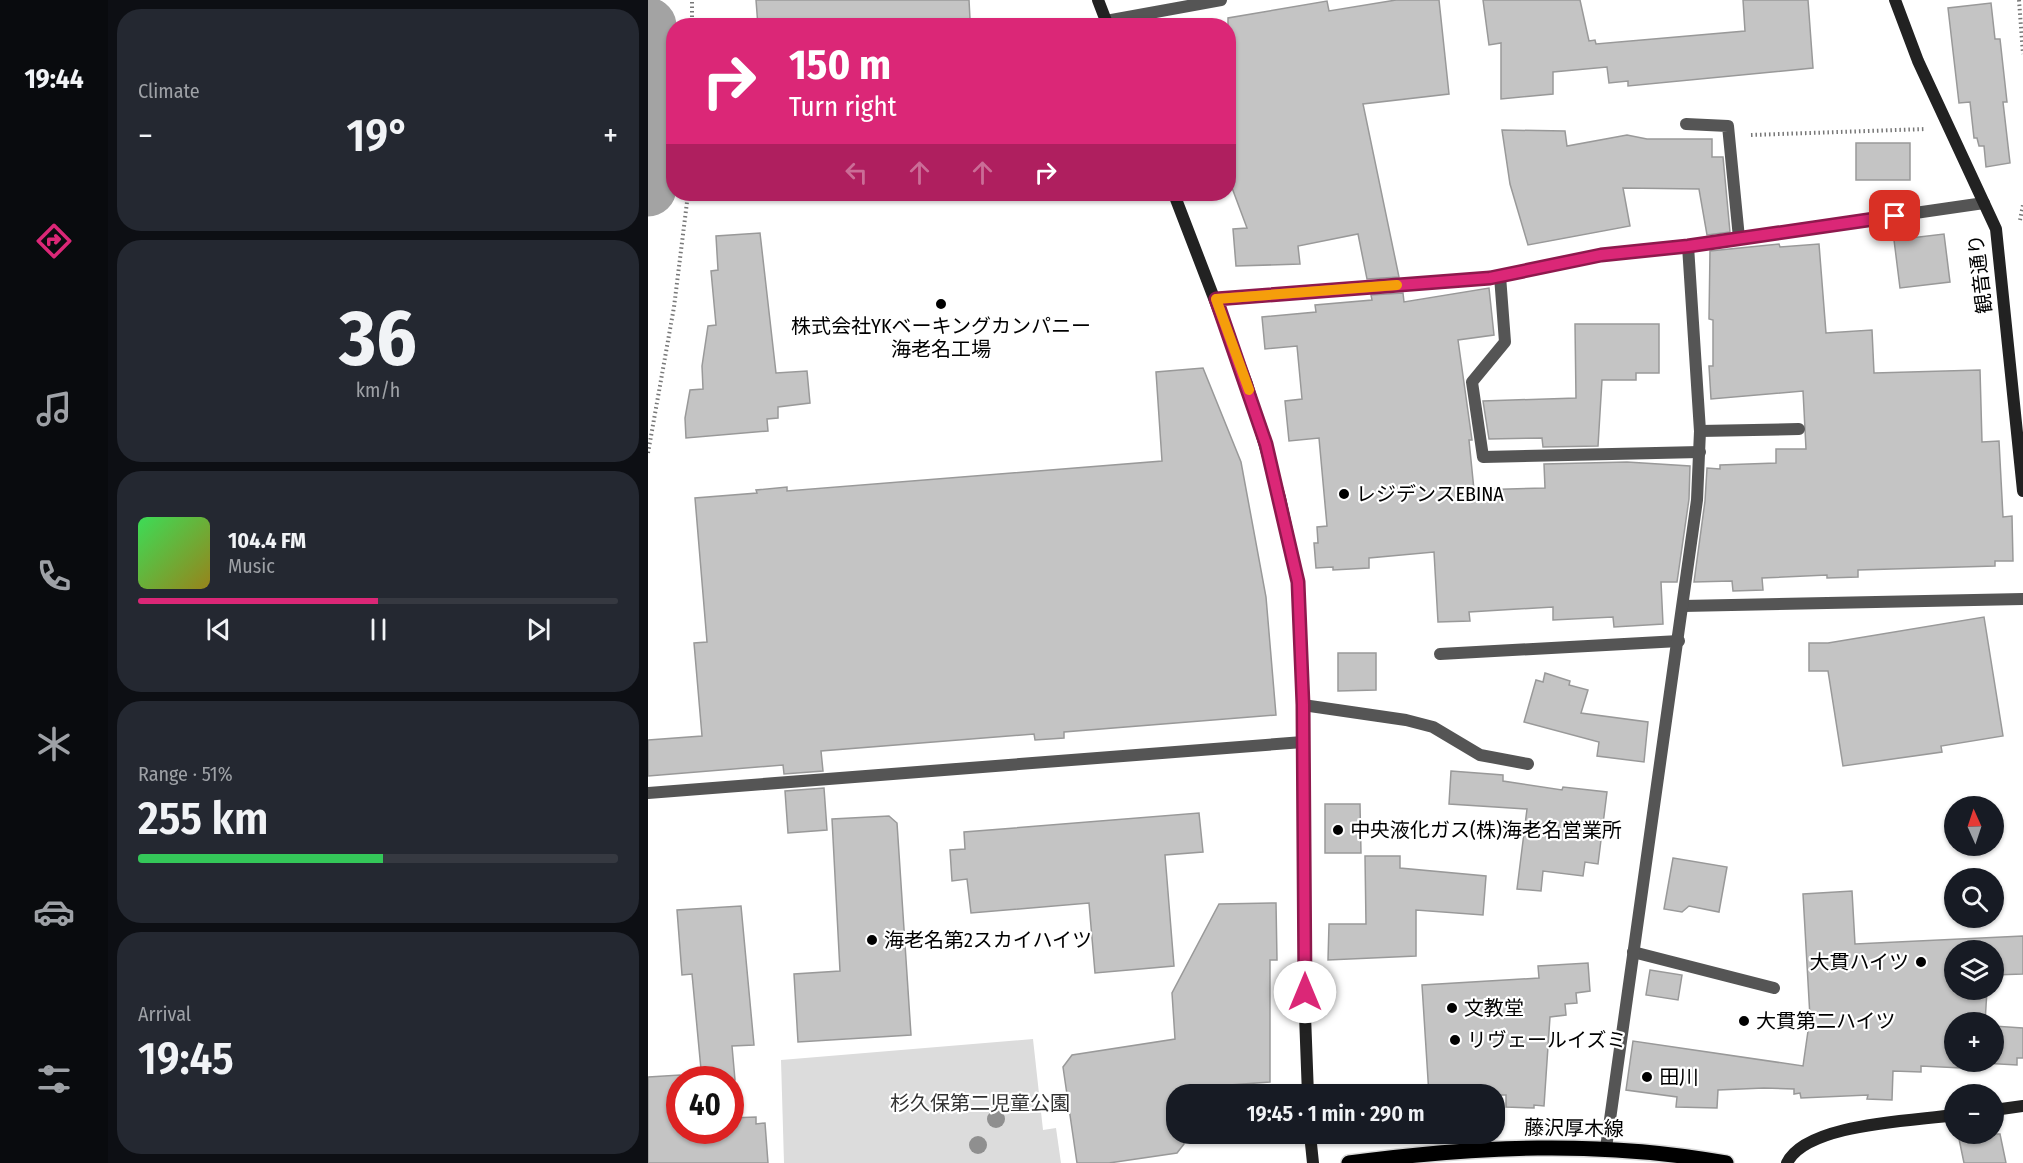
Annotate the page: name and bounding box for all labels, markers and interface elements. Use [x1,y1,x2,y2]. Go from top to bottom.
text: 150 m [789,40,891,90]
icon: right [690,42,768,120]
text: 19:44 [24,63,84,95]
text: Climate [138,79,200,103]
text: Turn right [789,91,897,123]
text: 19° [347,109,409,163]
text: − [138,116,153,156]
text: + [603,116,618,156]
icon: left [840,156,873,189]
icon: ahead [903,156,936,189]
icon: ahead [966,156,999,189]
icon: right [1029,156,1062,189]
pin [1869,190,1920,241]
icon: arrive [1878,199,1911,232]
icon: directions [33,220,75,262]
street label: 観音通り [1963,233,1997,315]
text: 36 [339,292,417,386]
marker: 株式会社YKベーキングカンパニー 海老名工場 [934,297,948,311]
place label: 株式会社YKベーキングカンパニー 海老名工場 [791,314,1091,361]
text: km/h [356,378,400,402]
icon: music [33,388,75,430]
place label: レジデンスEBINA [1356,482,1504,506]
marker: レジデンスEBINA [1337,487,1351,501]
text: 104.4 FM [228,527,306,554]
text: Music [228,554,275,578]
icon: phone [33,555,75,597]
icon: previous [202,613,235,646]
icon: pause [362,613,395,646]
icon: next [522,613,555,646]
icon: climate [33,723,75,765]
text: Range · 51% [138,762,233,786]
text: 255 km [138,792,268,846]
north arrow [1944,796,2004,856]
map controls [1944,796,2004,1144]
place label: 中央液化ガス(株)海老名営業所 [1350,818,1622,842]
marker: 中央液化ガス(株)海老名営業所 [1331,823,1345,837]
button: search [1944,868,2004,928]
icon: car [33,891,75,933]
place label: 海老名第2スカイハイツ [884,928,1092,952]
marker: 海老名第2スカイハイツ [865,933,879,947]
button: layers [1944,940,2004,1000]
place label: 大貫ハイツ [1809,950,1909,974]
marker: 大貫ハイツ [1914,955,1928,969]
position arrow [1273,960,1337,1024]
place label: 文教堂 [1464,996,1524,1020]
marker: 文教堂 [1445,1001,1459,1015]
text: Arrival [138,1002,191,1026]
place label: 大貫第二ハイツ [1756,1009,1896,1033]
button: + [1944,1012,2004,1072]
marker: 大貫第二ハイツ [1737,1014,1751,1028]
place label: リヴェールイズミ [1467,1028,1626,1052]
text: 19:45 [138,1032,234,1086]
marker: リヴェールイズミ [1448,1033,1462,1047]
icon: filters [33,1058,75,1100]
place label: 田川 [1659,1065,1699,1089]
speed limit sign: 40 [666,1066,744,1144]
marker: 田川 [1640,1070,1654,1084]
button: − [1944,1084,2004,1144]
park label: 杉久保第二児童公園 [890,1091,1070,1115]
text: 19:45 · 1 min · 290 m [1246,1100,1425,1127]
street label: 藤沢厚木線 [1524,1115,1624,1141]

